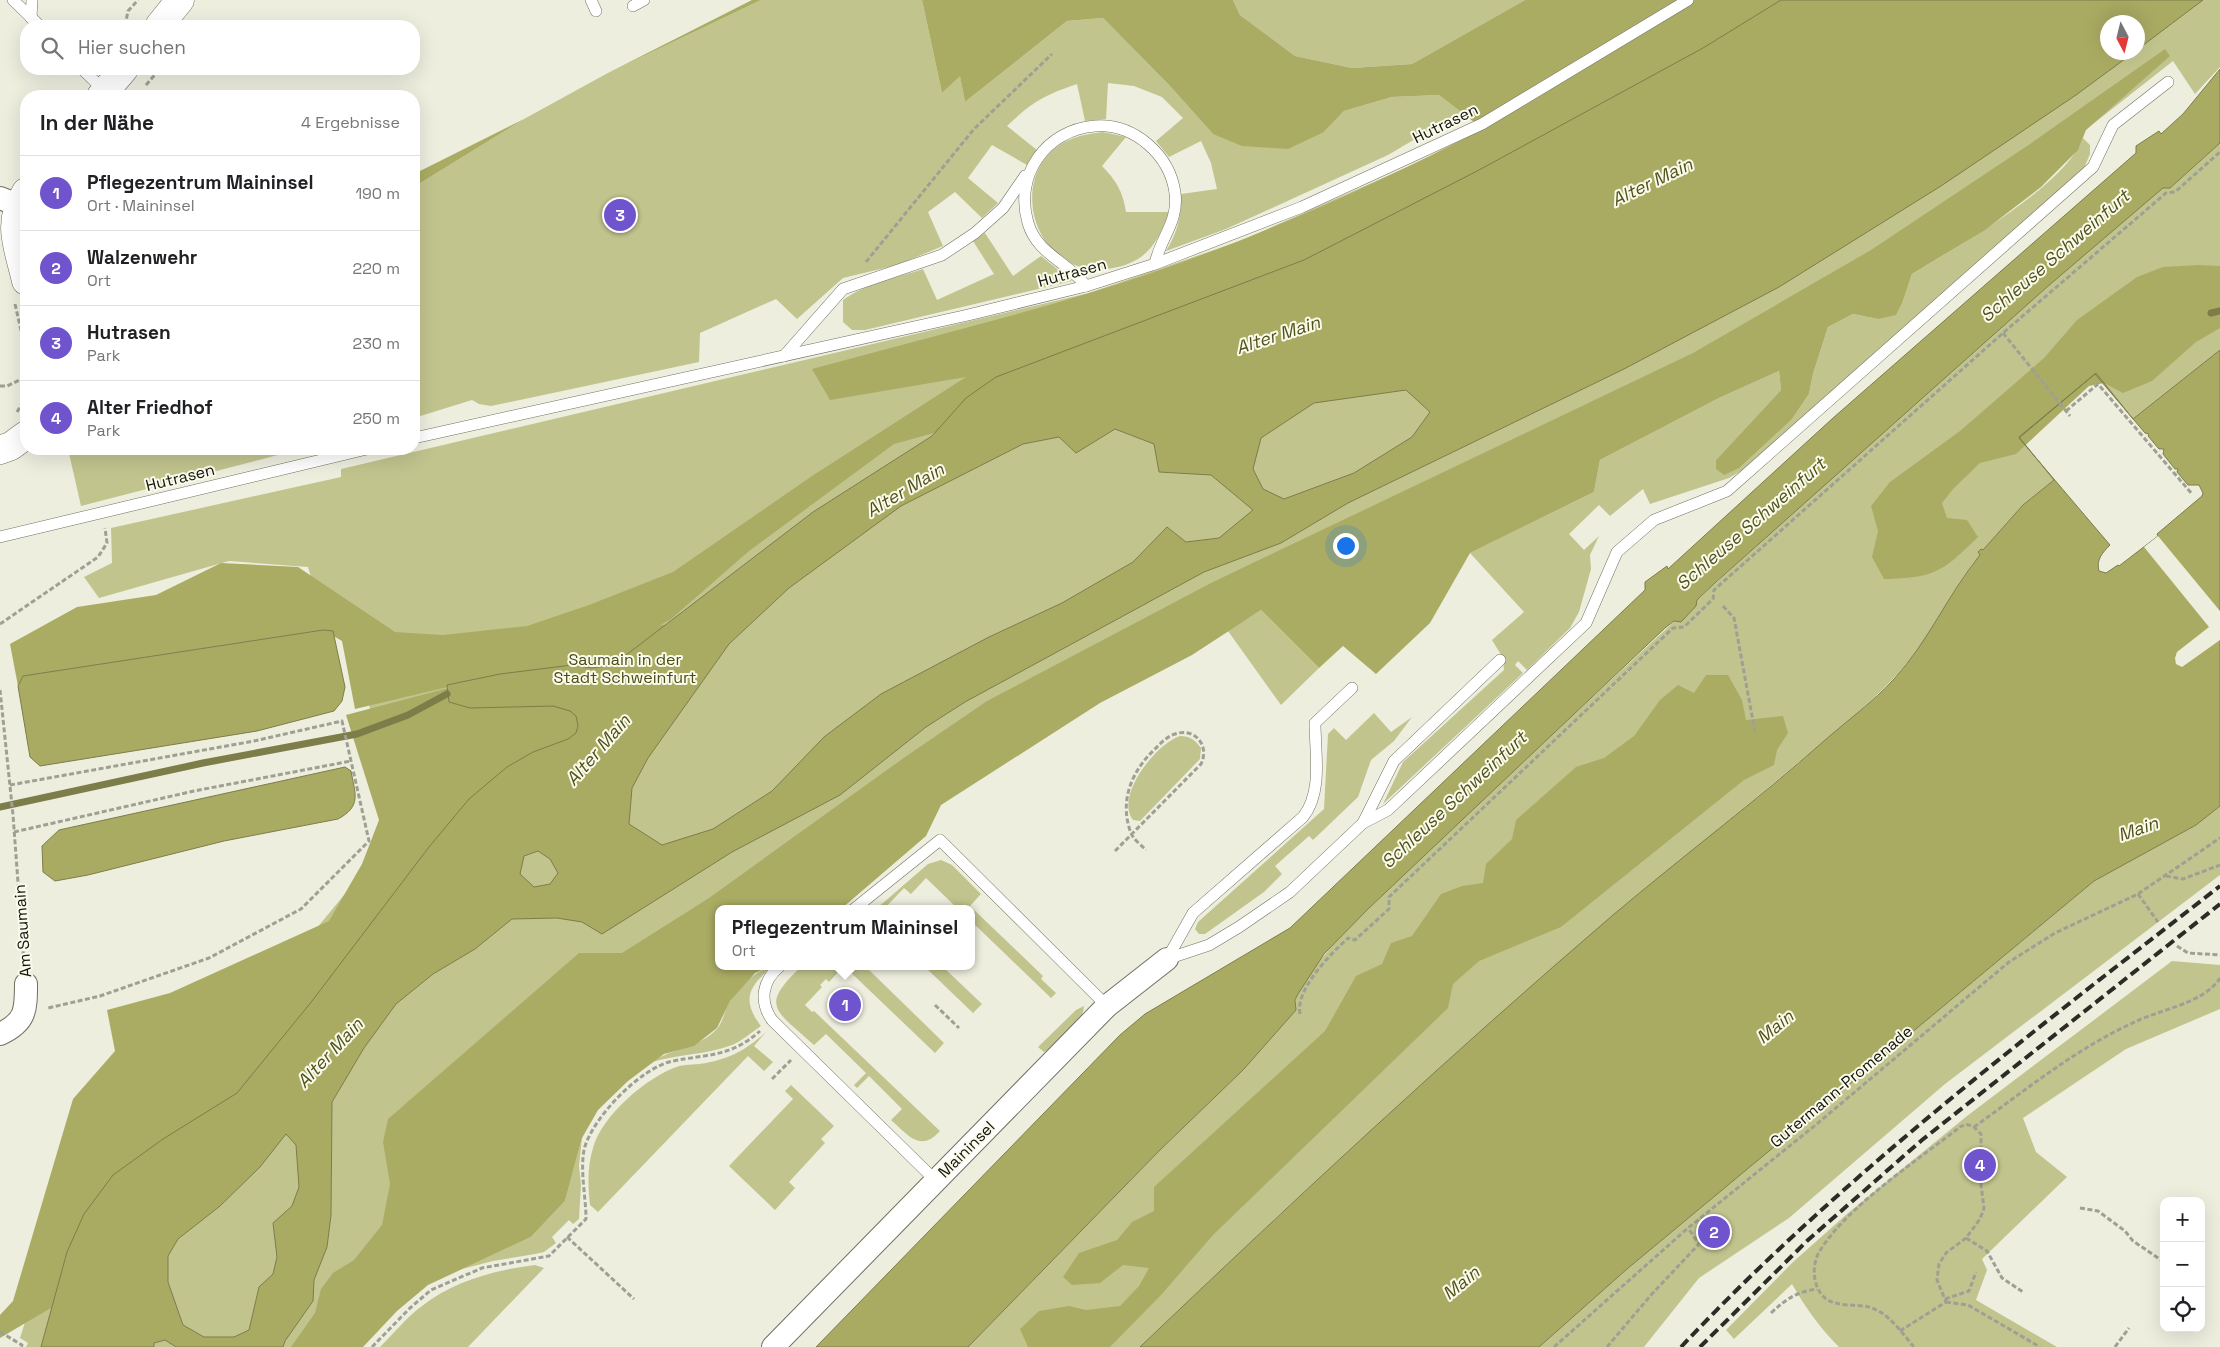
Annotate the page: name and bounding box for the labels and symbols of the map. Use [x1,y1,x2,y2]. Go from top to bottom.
north arrow [2100,15,2145,60]
street label: Hutrasen [1409,99,1481,148]
water label: Alter Main [1608,152,1697,211]
water label: Schleuse Schweinfurt [1975,183,2135,327]
pin: 3 [604,196,636,234]
street label: Hutrasen [1035,253,1109,292]
water label: Alter Main [1233,310,1324,359]
water label: Schleuse Schweinfurt [1671,451,1831,595]
water label: Alter Main [861,457,949,522]
street label: Hutrasen [143,459,217,496]
your location [1333,533,1359,559]
park label: Saumain in der Stadt Schweinfurt [554,649,696,688]
water label: Alter Main [560,709,636,790]
water label: Schleuse Schweinfurt [1376,725,1532,873]
water label: Main [2115,811,2162,846]
street label: Am Saumain [9,884,36,978]
pin: 1 [829,986,861,1024]
water label: Main [1751,1004,1799,1049]
water label: Alter Main [292,1012,368,1092]
street label: Gutermann-Promenade [1766,1021,1917,1152]
street label: Maininsel [933,1116,999,1182]
pin: 4 [1964,1146,1996,1184]
pin: 2 [1698,1213,1730,1251]
water label: Main [1437,1260,1485,1305]

